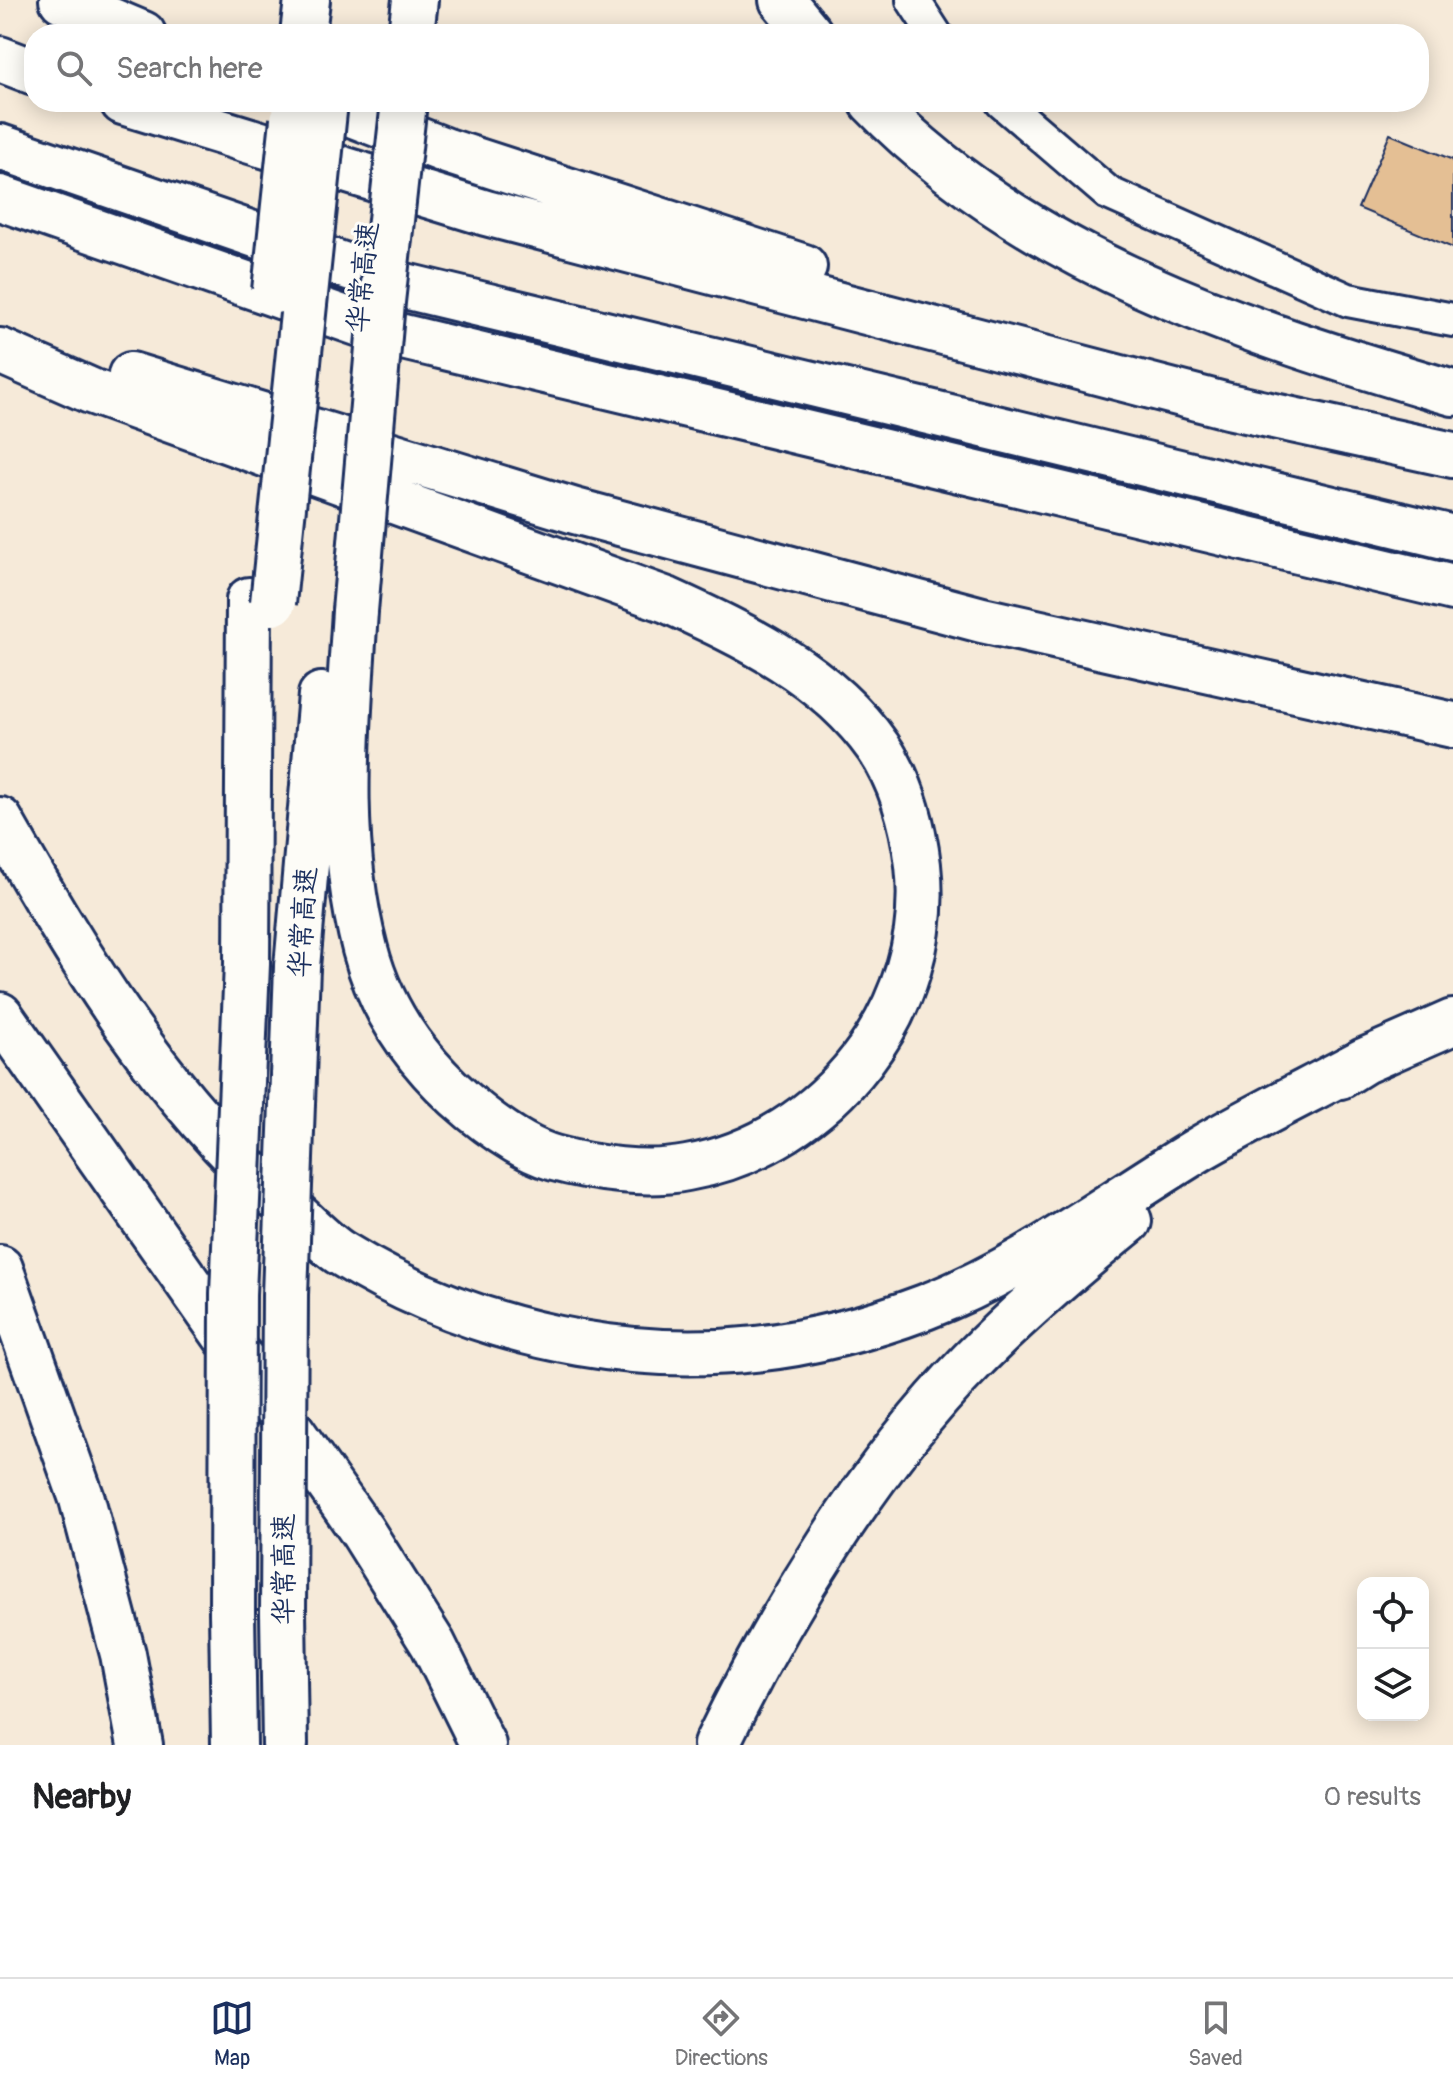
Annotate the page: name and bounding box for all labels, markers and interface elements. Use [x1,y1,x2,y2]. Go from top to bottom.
search box [24,24,1429,112]
icon: search [52,46,96,90]
text: Search here [116,50,263,87]
street label: 华常高速 [340,220,387,335]
street label: 华常高速 [282,865,325,979]
street label: 华常高速 [267,1513,302,1625]
map controls [1357,1577,1429,1721]
button: locate [1357,1577,1429,1649]
button: layers [1357,1649,1429,1721]
text: Nearby [32,1776,131,1819]
text: 0 results [1324,1781,1421,1813]
tab: Map [210,1996,254,2072]
tab: Directions [675,1996,768,2072]
tab: Saved [1188,1996,1243,2072]

